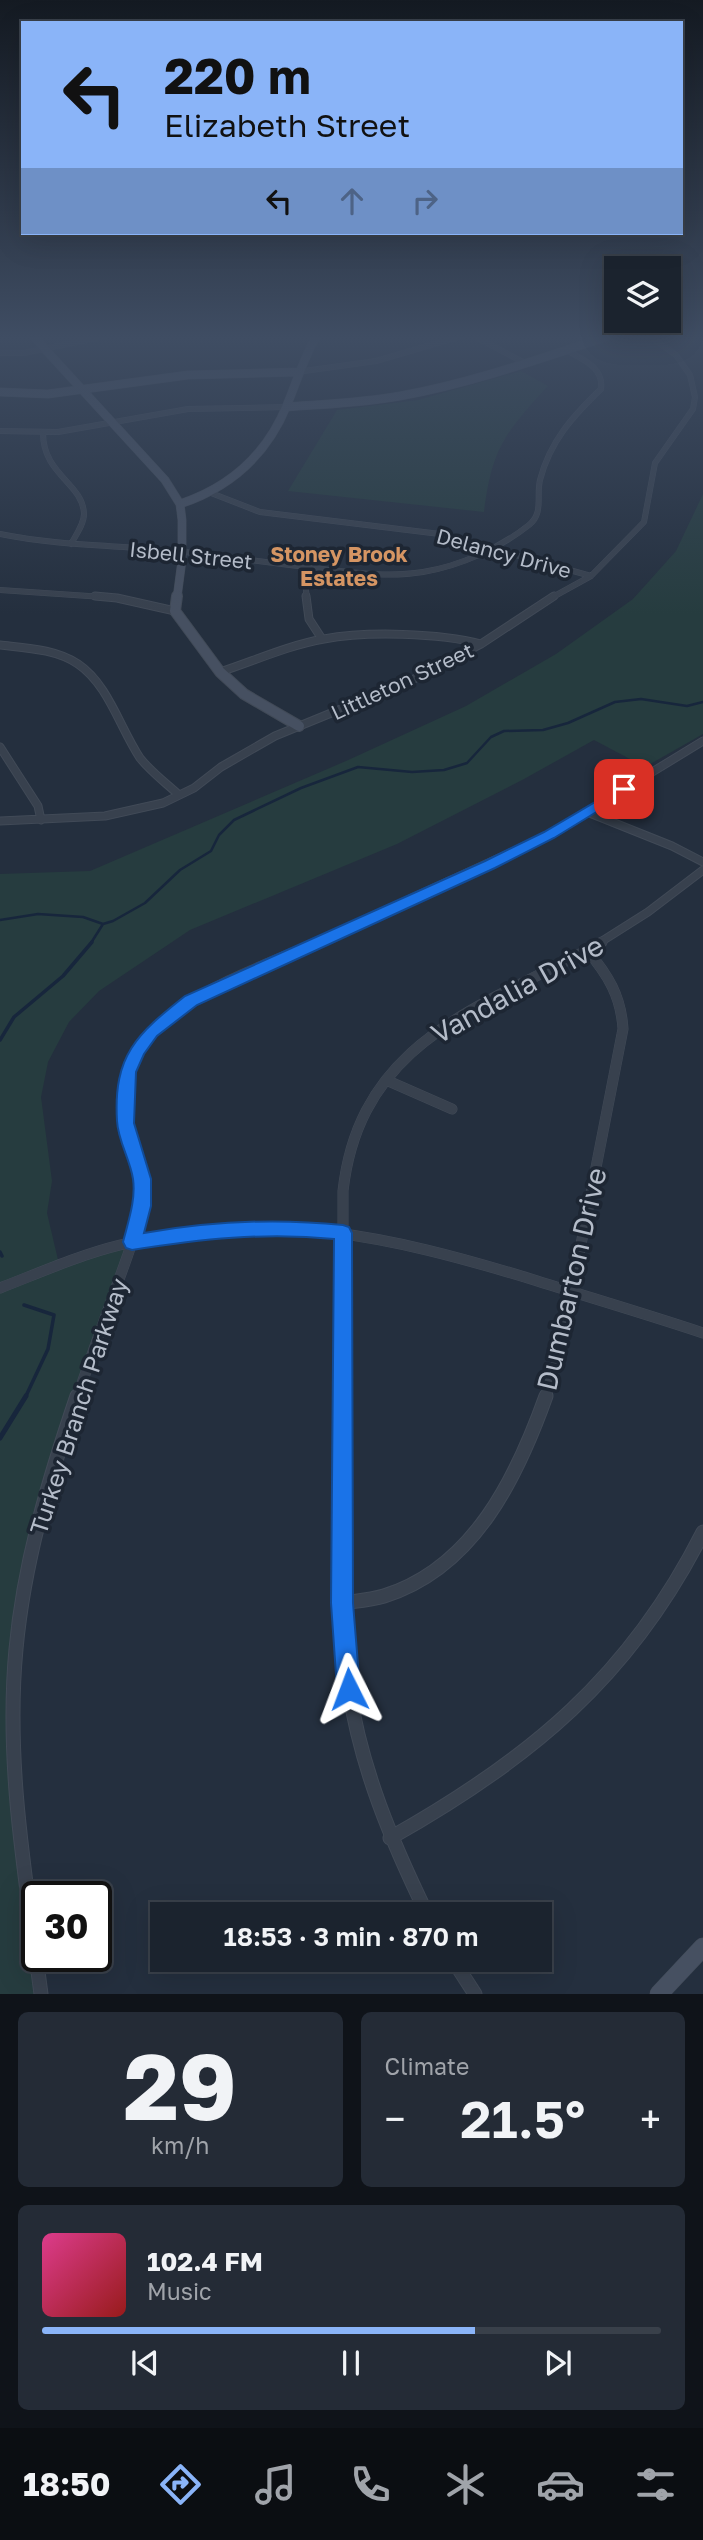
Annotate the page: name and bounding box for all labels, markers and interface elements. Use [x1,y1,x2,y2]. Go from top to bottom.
text: 220 m [164,46,311,105]
icon: left [49,49,140,140]
text: Elizabeth Street [164,106,410,144]
icon: left [260,182,298,220]
icon: ahead [333,182,371,220]
icon: right [406,182,444,220]
map controls [604,256,681,333]
button: layers [604,256,681,333]
street label: Delancy Drive [434,523,574,583]
street label: Isbell Street [128,536,254,574]
district label: Stoney Brook Estates [270,541,408,591]
street label: Littleton Street [327,637,477,725]
pin [594,759,654,819]
icon: arrive [605,770,643,808]
street label: Vandalia Drive [425,928,609,1050]
street label: Dumbarton Drive [529,1164,613,1394]
street label: Turkey Branch Parkway [23,1274,133,1538]
position arrow [312,1652,386,1726]
speed limit sign: 30 [21,1881,112,1972]
text: 18:53 · 3 min · 870 m [224,1921,478,1952]
text: 29 [124,2031,237,2140]
text: Climate [385,2052,469,2080]
text: 21.5° [460,2087,585,2149]
text: − [385,2096,405,2141]
text: + [640,2096,661,2141]
text: km/h [151,2131,210,2159]
text: 102.4 FM [147,2246,263,2277]
text: Music [147,2277,212,2305]
icon: previous [126,2344,164,2382]
icon: pause [332,2344,370,2382]
icon: next [539,2344,577,2382]
icon: directions [156,2460,205,2509]
icon: music [251,2460,300,2509]
icon: phone [346,2460,395,2509]
icon: climate [441,2460,490,2509]
icon: car [536,2460,585,2509]
icon: filters [631,2460,680,2509]
text: 18:50 [23,2465,110,2503]

